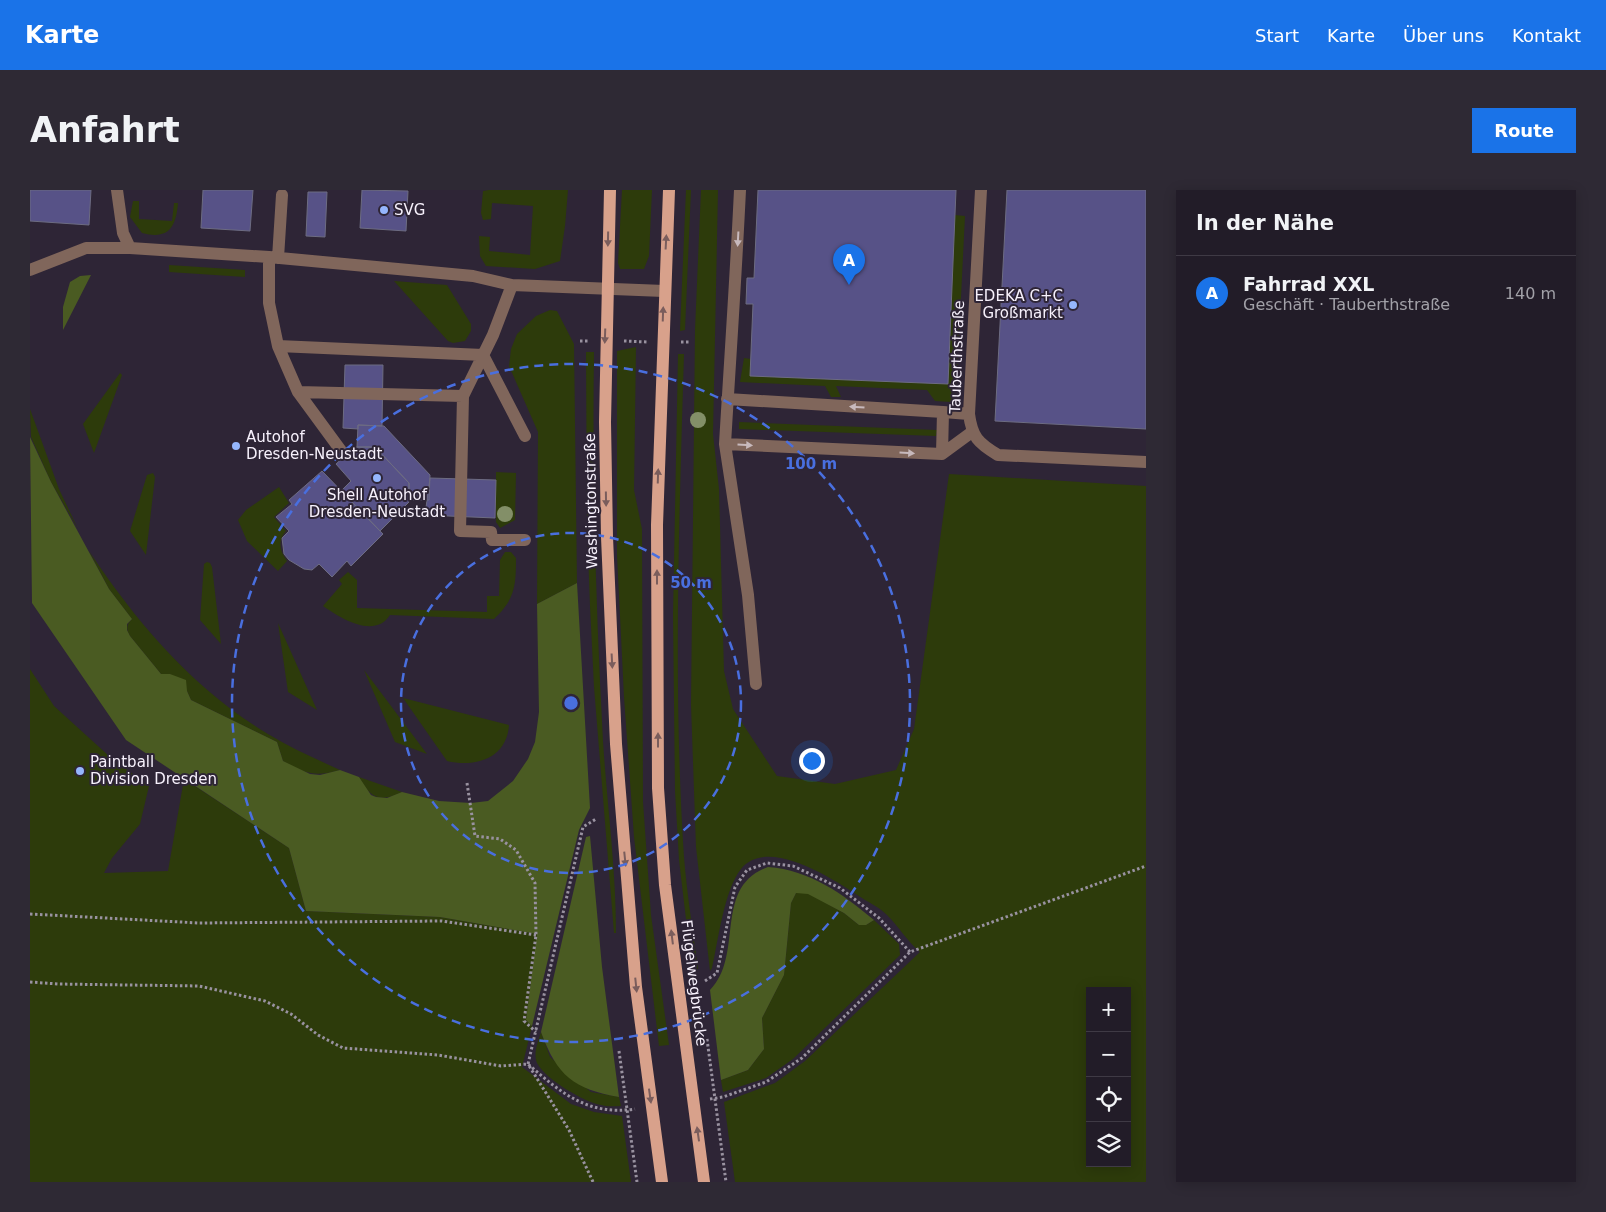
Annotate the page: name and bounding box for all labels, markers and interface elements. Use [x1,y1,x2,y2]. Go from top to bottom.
text: Karte [25,21,99,49]
text: Start [1255,25,1299,46]
text: Karte [1327,25,1375,46]
text: Über uns [1403,25,1484,46]
text: Kontakt [1512,25,1581,46]
button: Route [1472,108,1576,153]
text: Anfahrt [30,110,180,150]
place label: SVG [394,201,425,219]
marker: SVG [378,204,390,216]
text: In der Nähe [1196,211,1334,235]
one-way arrow [604,231,612,247]
one-way arrow [733,231,741,247]
one-way arrow [663,234,671,250]
pin: A [833,244,865,285]
text: Fahrrad XXL [1243,273,1374,295]
text: A [1206,284,1218,303]
text: 140 m [1505,284,1556,303]
place label: EDEKA C+C Großmarkt [974,287,1063,322]
text: Geschäft · Tauberthstraße [1243,295,1450,314]
marker: EDEKA C+C Großmarkt [1067,299,1079,311]
street label: Tauberthstraße [946,300,968,415]
one-way arrow [659,305,667,321]
one-way arrow [601,329,609,345]
one-way arrow [849,402,865,410]
place label: Autohof Dresden-Neustadt [246,428,382,463]
street label: Washingtonstraße [581,433,601,569]
marker: Autohof Dresden-Neustadt [230,440,242,452]
one-way arrow [737,442,753,450]
one-way arrow [900,449,916,457]
text: 100 m [785,455,837,473]
one-way arrow [655,468,663,484]
marker: Shell Autohof Dresden-Neustadt [371,472,383,484]
place label: Shell Autohof Dresden-Neustadt [309,486,445,521]
one-way arrow [602,491,610,507]
one-way arrow [653,569,661,585]
text: 50 m [670,574,712,592]
one-way arrow [609,654,617,670]
centre of rings [562,694,580,712]
one-way arrow [654,731,662,747]
your location [799,748,825,774]
place label: Paintball Division Dresden [90,753,217,788]
marker: Paintball Division Dresden [74,765,86,777]
one-way arrow [621,851,629,867]
street label: Flügelwegbrücke [677,919,711,1047]
one-way arrow [668,929,676,945]
one-way arrow [632,978,640,994]
map controls [1086,987,1131,1167]
button: + [1086,987,1131,1032]
button: − [1086,1032,1131,1077]
button: locate [1086,1077,1131,1122]
one-way arrow [646,1088,654,1104]
button: layers [1086,1122,1131,1167]
one-way arrow [694,1125,702,1141]

